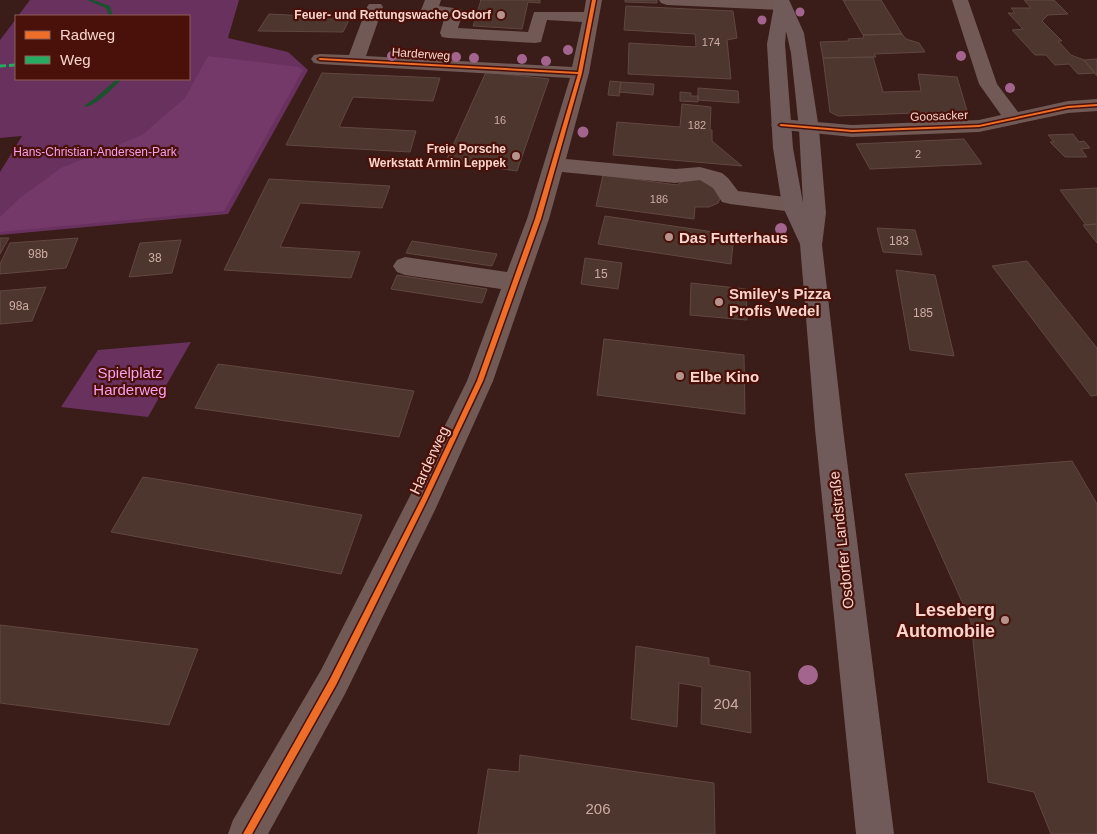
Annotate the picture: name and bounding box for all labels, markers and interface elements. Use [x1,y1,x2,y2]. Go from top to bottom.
place label: Feuer- und Rettungswache Osdorf [294,8,492,22]
marker: Feuer- und Rettungswache Osdorf [495,9,507,21]
legend [15,15,190,80]
text: Radweg [60,26,115,43]
house number: 174 [702,36,720,48]
street label: Harderweg [391,45,451,63]
text: Weg [60,51,91,68]
street label: Goosacker [910,108,968,124]
house number: 16 [494,114,506,126]
house number: 182 [688,119,706,131]
place label: Freie Porsche Werkstatt Armin Leppek [369,142,506,170]
park label: Hans-Christian-Andersen-Park [13,145,178,159]
house number: 2 [915,148,921,160]
marker: Freie Porsche Werkstatt Armin Leppek [510,150,522,162]
house number: 186 [650,193,668,205]
place label: Das Futterhaus [679,229,788,246]
marker: Das Futterhaus [663,231,675,243]
house number: 183 [889,234,909,248]
house number: 98b [28,247,48,261]
house number: 38 [148,251,162,265]
house number: 15 [594,267,608,281]
place label: Smiley's Pizza Profis Wedel [729,285,832,319]
marker: Smiley's Pizza Profis Wedel [713,296,725,308]
house number: 98a [9,299,29,313]
house number: 185 [913,306,933,320]
park label: Spielplatz Harderweg [93,364,167,398]
place label: Elbe Kino [690,368,759,385]
marker: Elbe Kino [674,370,686,382]
street label: Harderweg [406,423,452,497]
street label: Osdorfer Landstraße [825,470,857,610]
place label: Leseberg Automobile [896,600,995,641]
marker: Leseberg Automobile [999,614,1011,626]
house number: 204 [713,695,739,712]
house number: 206 [585,800,611,817]

